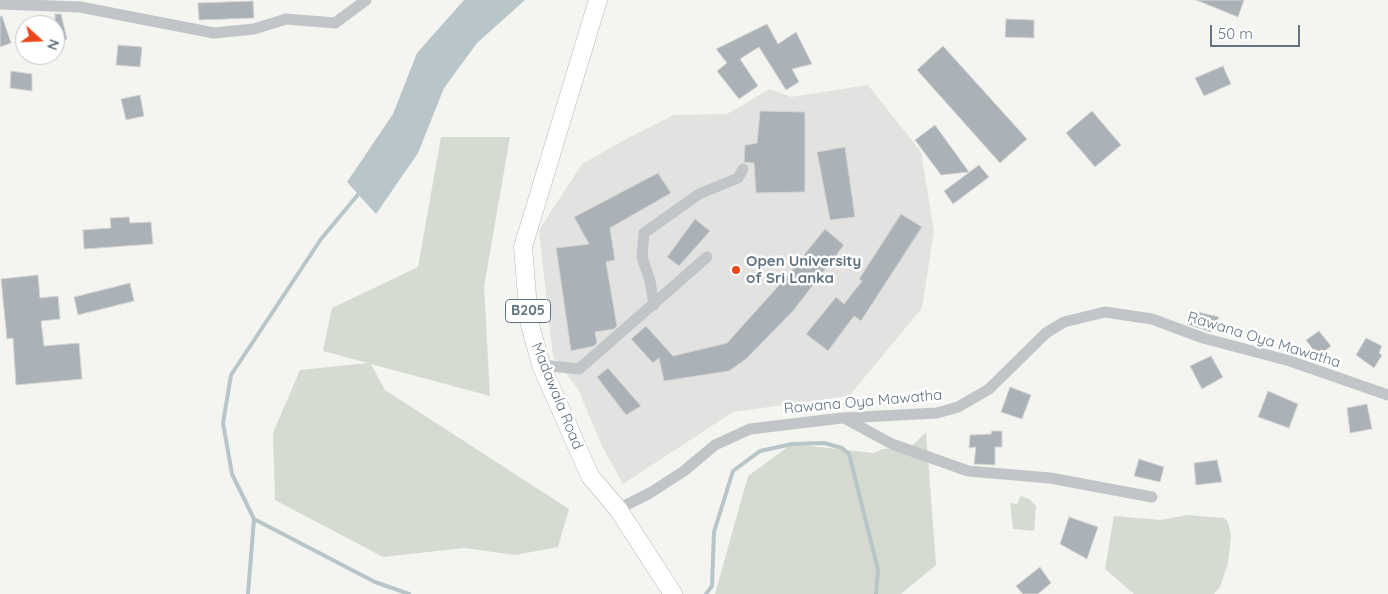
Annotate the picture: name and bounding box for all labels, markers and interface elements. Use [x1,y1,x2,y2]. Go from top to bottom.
north arrow [15,15,65,65]
scale bar [1213,15,1303,47]
text: 50 m [1218,24,1253,43]
text: N [43,37,63,53]
place label: Open University of Sri Lanka [746,252,861,287]
marker: Open University of Sri Lanka [730,264,742,276]
road number: B205 [506,300,550,322]
street label: Rawana Oya Mawatha [1185,308,1343,372]
street label: Madawala Road [527,340,587,452]
street label: Rawana Oya Mawatha [783,386,943,418]

